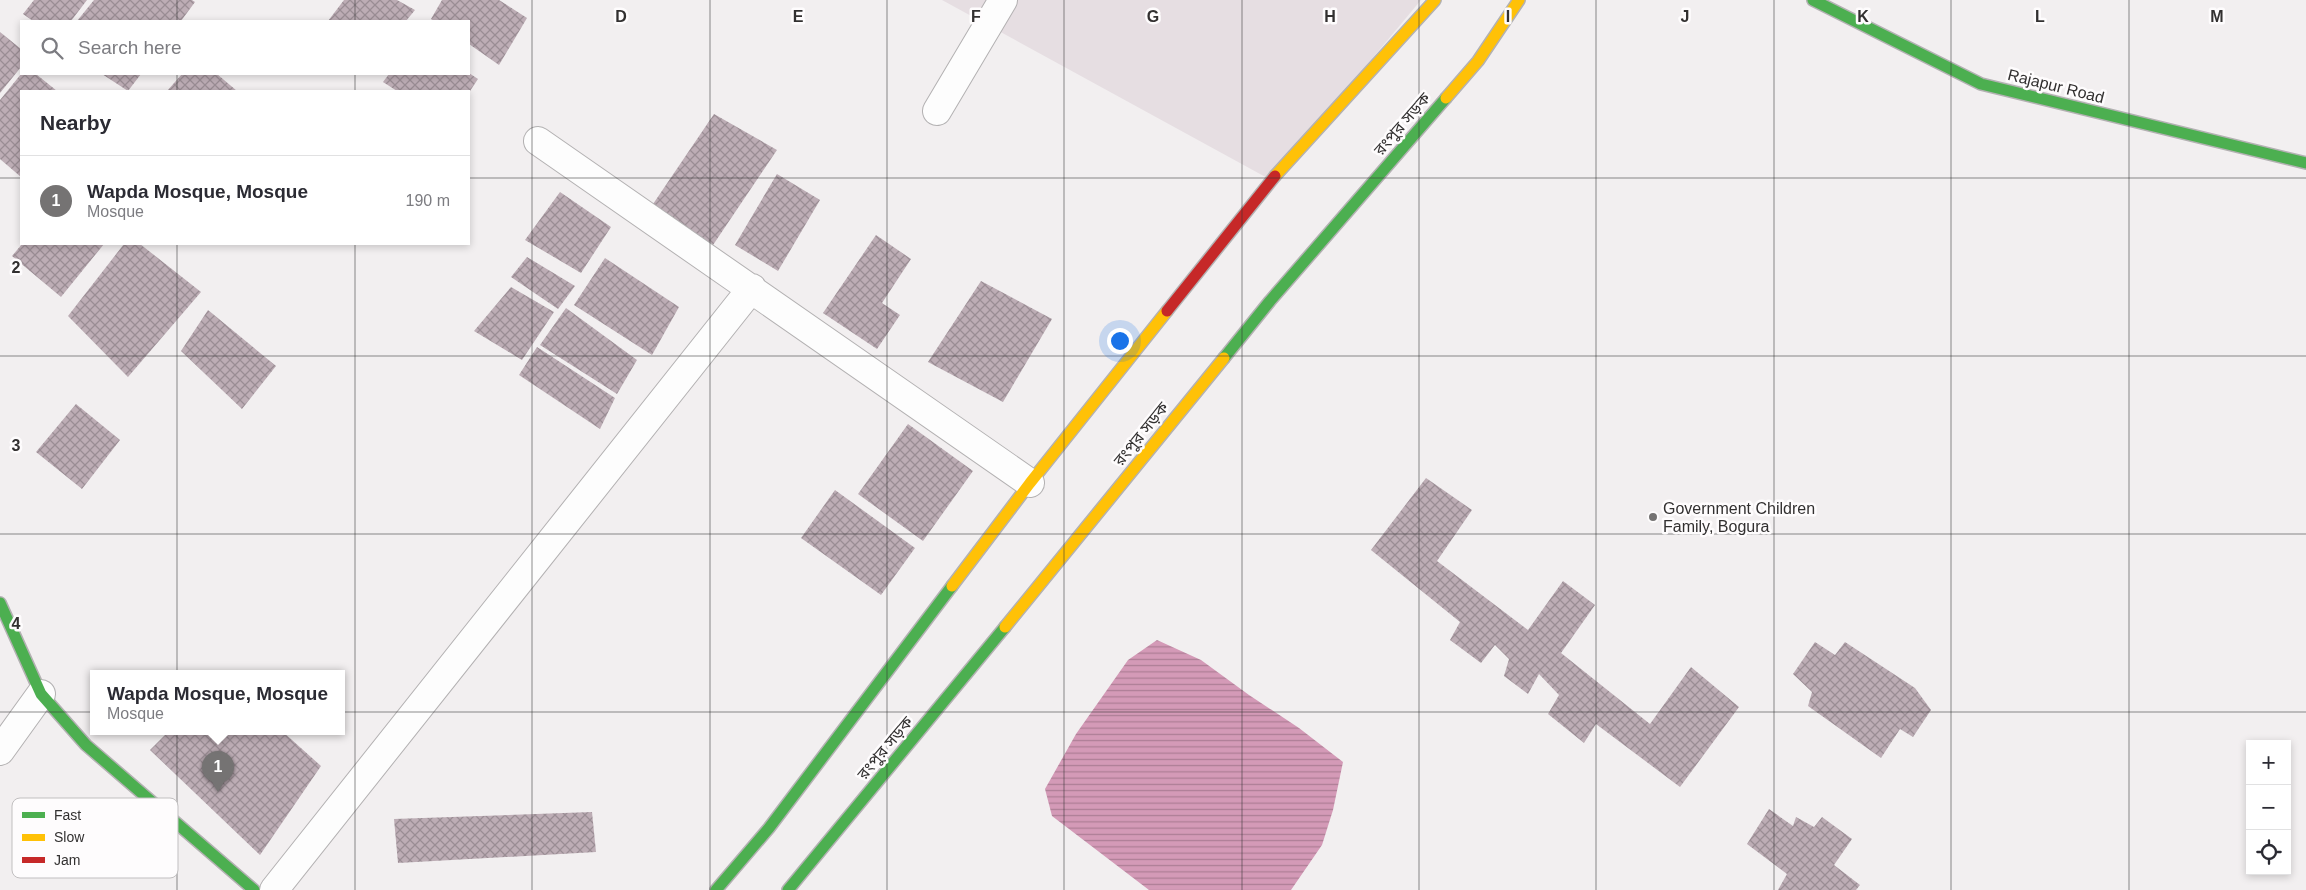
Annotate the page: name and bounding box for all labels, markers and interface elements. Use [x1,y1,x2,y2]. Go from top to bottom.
text: D [615,8,627,25]
text: E [793,8,804,25]
text: F [971,8,981,25]
text: G [1147,8,1159,25]
text: H [1324,8,1336,25]
text: I [1506,8,1510,25]
text: J [1681,8,1689,25]
text: K [1857,8,1869,25]
text: L [2035,8,2045,25]
text: M [2210,8,2224,25]
search box [20,20,470,75]
icon: search [38,34,66,62]
text: Search here [78,37,182,58]
street label: Rajapur Road [2006,66,2106,106]
street label: রংপুর সড়ক [1370,89,1435,160]
text: Nearby [40,111,111,134]
text: Wapda Mosque, Mosque [87,181,308,202]
text: 1 [52,192,60,209]
text: 190 m [406,192,450,209]
text: Mosque [87,203,144,220]
text: 2 [12,259,21,276]
your location [1107,328,1133,354]
street label: রংপুর সড়ক [1110,398,1173,470]
text: 3 [12,437,21,454]
place label: Government Children Family, Bogura [1663,500,1815,535]
marker: Government Children Family, Bogura [1647,511,1659,523]
text: 4 [12,615,21,632]
popup [90,670,345,735]
text: Wapda Mosque, Mosque [107,683,328,704]
text: Mosque [107,705,164,722]
street label: রংপুর সড়ক [853,713,917,784]
map controls [2246,740,2291,875]
button: + [2246,740,2291,785]
pin: 1 [202,751,234,792]
button: − [2246,785,2291,830]
legend [12,798,178,878]
text: Fast [54,807,81,823]
text: Slow [54,829,85,845]
button: locate [2246,830,2291,875]
text: Jam [54,852,80,868]

